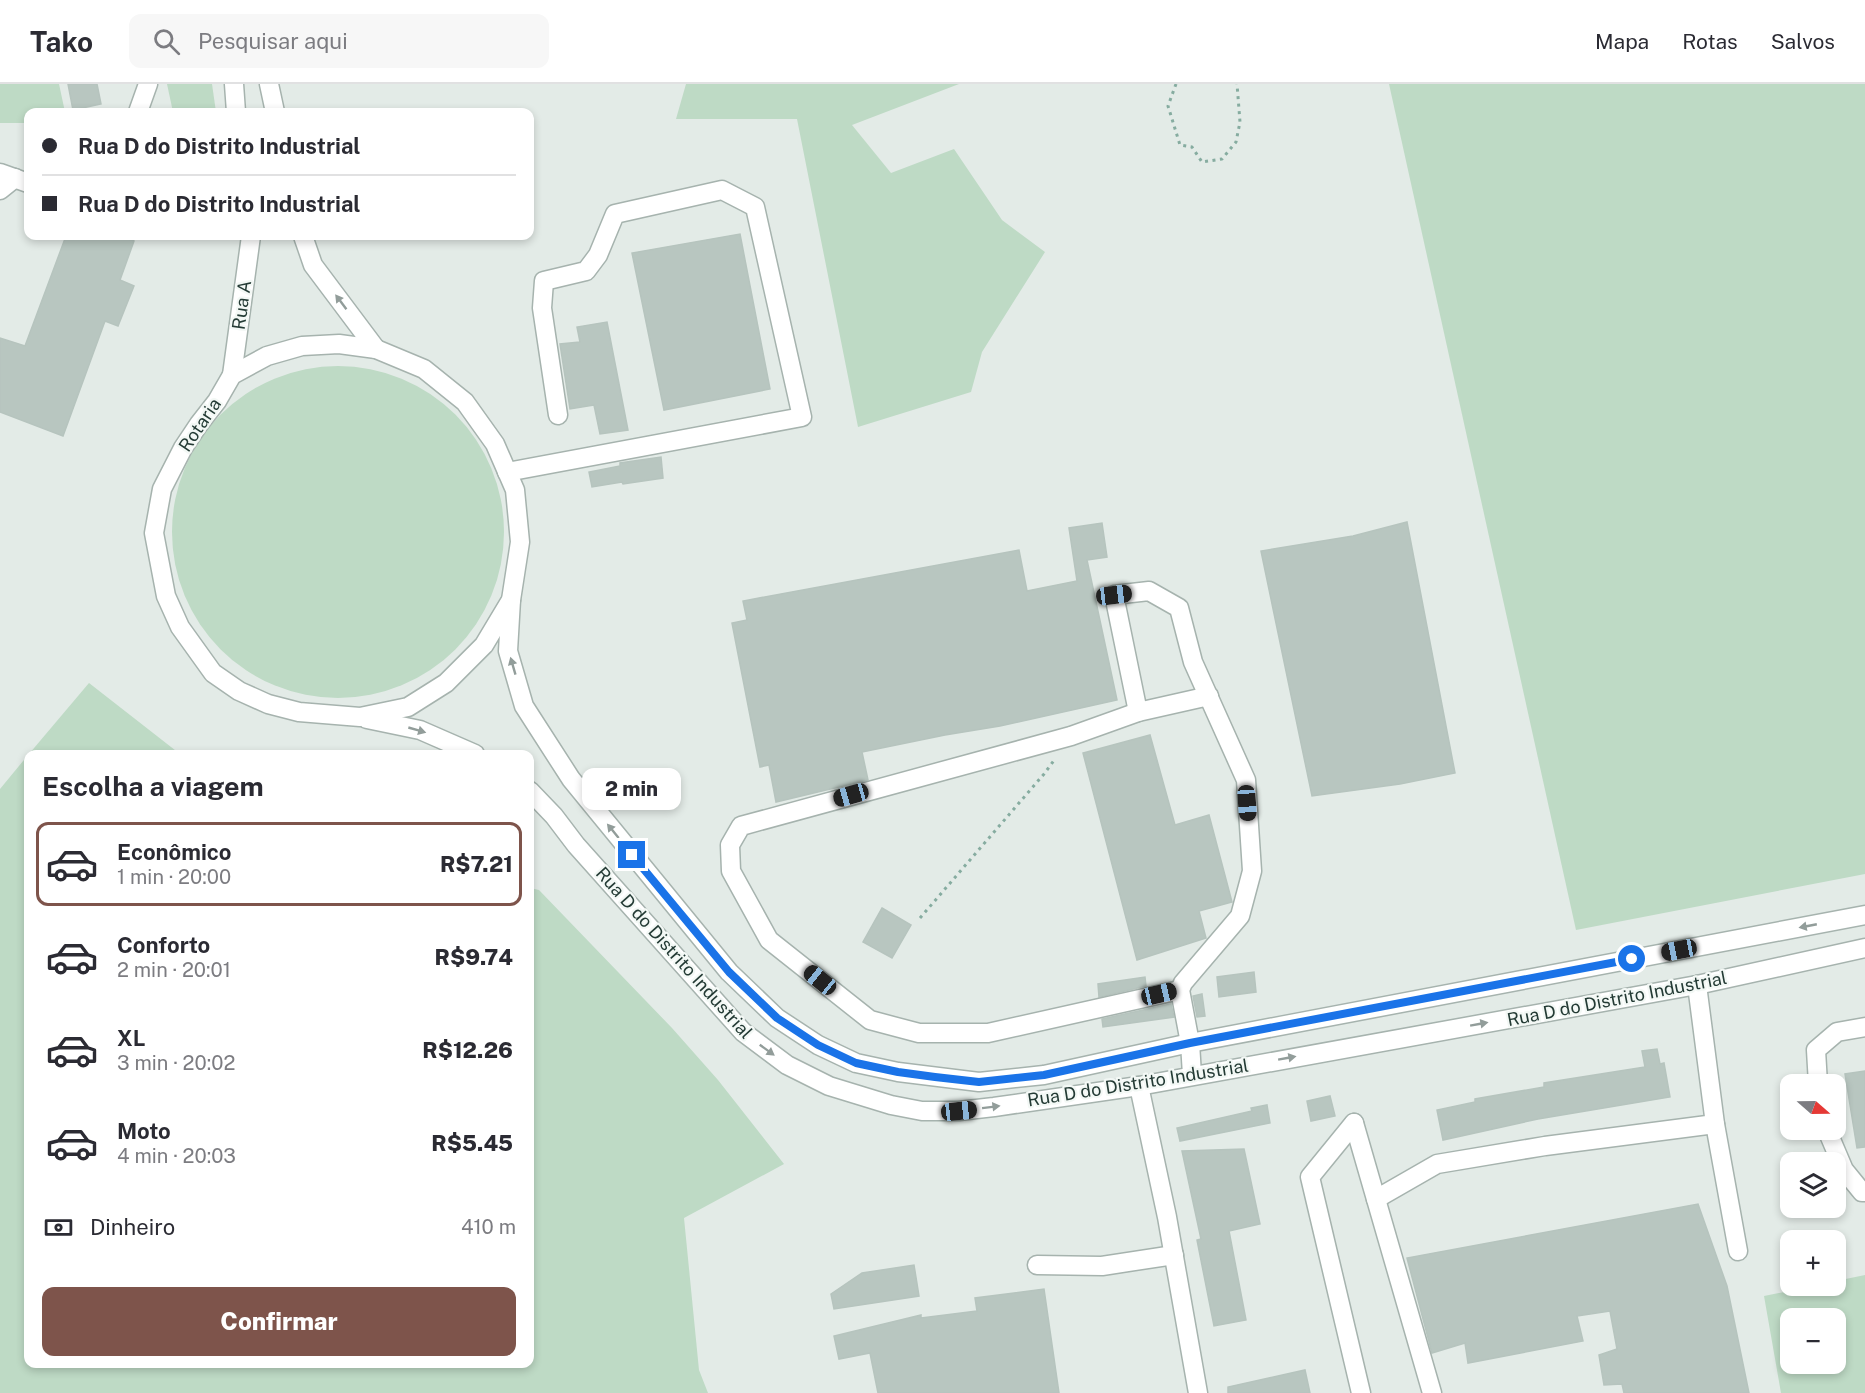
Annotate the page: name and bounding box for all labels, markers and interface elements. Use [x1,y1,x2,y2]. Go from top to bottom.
search box [129,14,549,68]
text: Tako [30,25,93,58]
icon: search [150,25,183,58]
text: Pesquisar aqui [198,28,348,54]
text: Mapa [1595,29,1649,54]
text: Rotas [1682,29,1738,54]
text: Salvos [1771,29,1835,54]
text: Rua D do Distrito Industrial [78,133,361,159]
text: Rua D do Distrito Industrial [78,191,361,217]
street label: Rua A [228,279,255,331]
one-way arrow [335,295,347,311]
street label: Rotaria [174,394,225,455]
car [1095,584,1133,606]
one-way arrow [508,657,517,675]
one-way arrow [408,726,426,735]
callout: 2 min [582,768,682,810]
text: Escolha a viagem [42,770,264,802]
text: 2 min [605,777,658,801]
car [831,781,871,809]
car [1237,784,1257,822]
one-way arrow [607,824,620,839]
icon: car [45,837,99,891]
text: Econômico [117,839,232,865]
route end [618,841,645,868]
text: R$7.21 [440,851,513,877]
street label: Rua D do Distrito Industrial [592,863,757,1043]
text: 1 min · 20:00 [117,865,231,889]
one-way arrow [1798,922,1817,931]
icon: car [45,930,99,984]
text: Conforto [117,932,210,958]
car [1660,938,1698,962]
text: R$9.74 [435,944,513,970]
route start [1618,945,1645,972]
text: 2 min · 20:01 [117,958,231,982]
car [800,962,840,998]
street label: Rua D do Distrito Industrial [1505,967,1729,1030]
car [1139,981,1179,1007]
one-way arrow [1469,1019,1488,1028]
icon: car [45,1023,99,1077]
text: XL [117,1025,145,1051]
text: R$12.26 [422,1037,513,1063]
one-way arrow [760,1044,775,1056]
text: 3 min · 20:02 [117,1051,235,1075]
one-way arrow [1277,1054,1296,1063]
street label: Rua D do Distrito Industrial [1026,1055,1250,1110]
north arrow [1780,1074,1846,1140]
map controls [1780,1074,1846,1374]
car [940,1100,978,1122]
one-way arrow [981,1102,1000,1112]
icon: car [45,1116,99,1170]
text: Moto [117,1118,171,1144]
text: R$5.45 [431,1130,513,1156]
text: 4 min · 20:03 [117,1144,236,1168]
button: layers [1780,1152,1846,1218]
icon: cash [42,1211,75,1244]
text: Dinheiro [90,1214,175,1240]
text: 410 m [461,1215,516,1239]
button: + [1780,1230,1846,1296]
button: Confirmar [42,1287,516,1356]
button: − [1780,1308,1846,1374]

